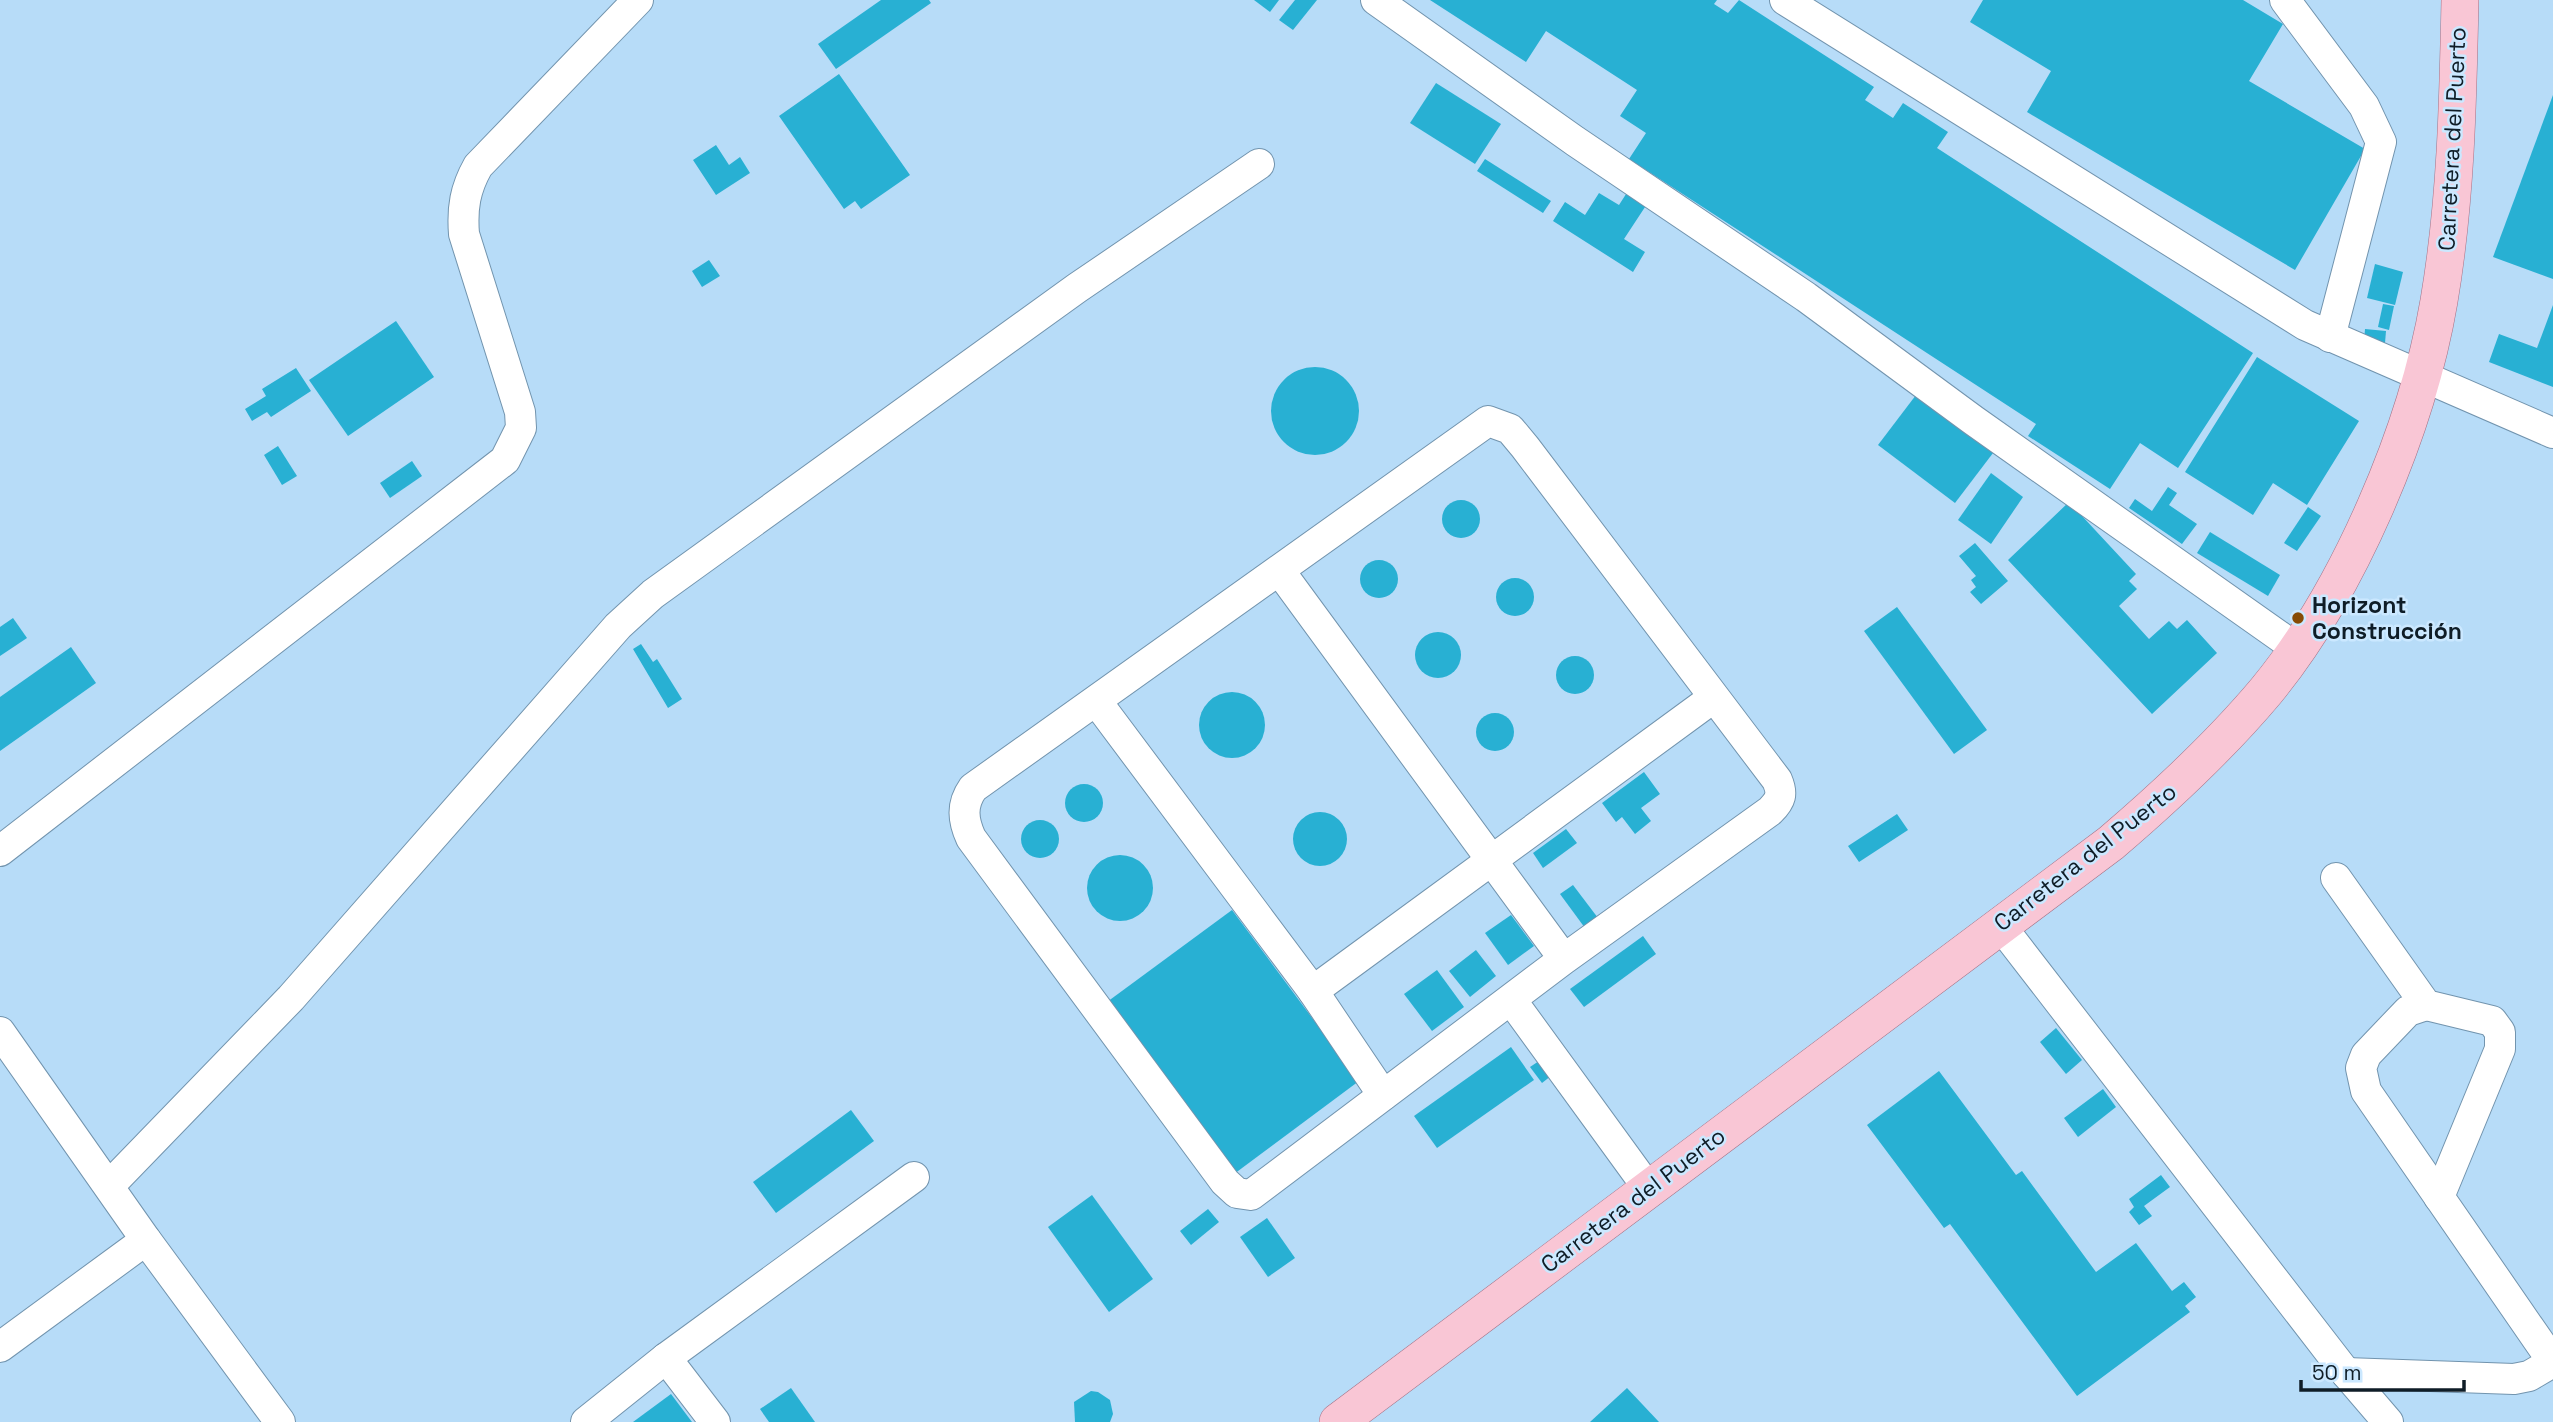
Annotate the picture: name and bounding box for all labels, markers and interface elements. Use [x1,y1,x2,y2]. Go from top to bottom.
street label: Carretera del Puerto [2431,26,2473,252]
place label: Horizont Construcción [2312,590,2462,646]
marker: Horizont Construcción [2290,610,2306,626]
street label: Carretera del Puerto [1988,776,2182,938]
street label: Carretera del Puerto [1535,1121,1731,1279]
scale bar [2301,1348,2464,1392]
text: 50 m [2312,1359,2362,1386]

